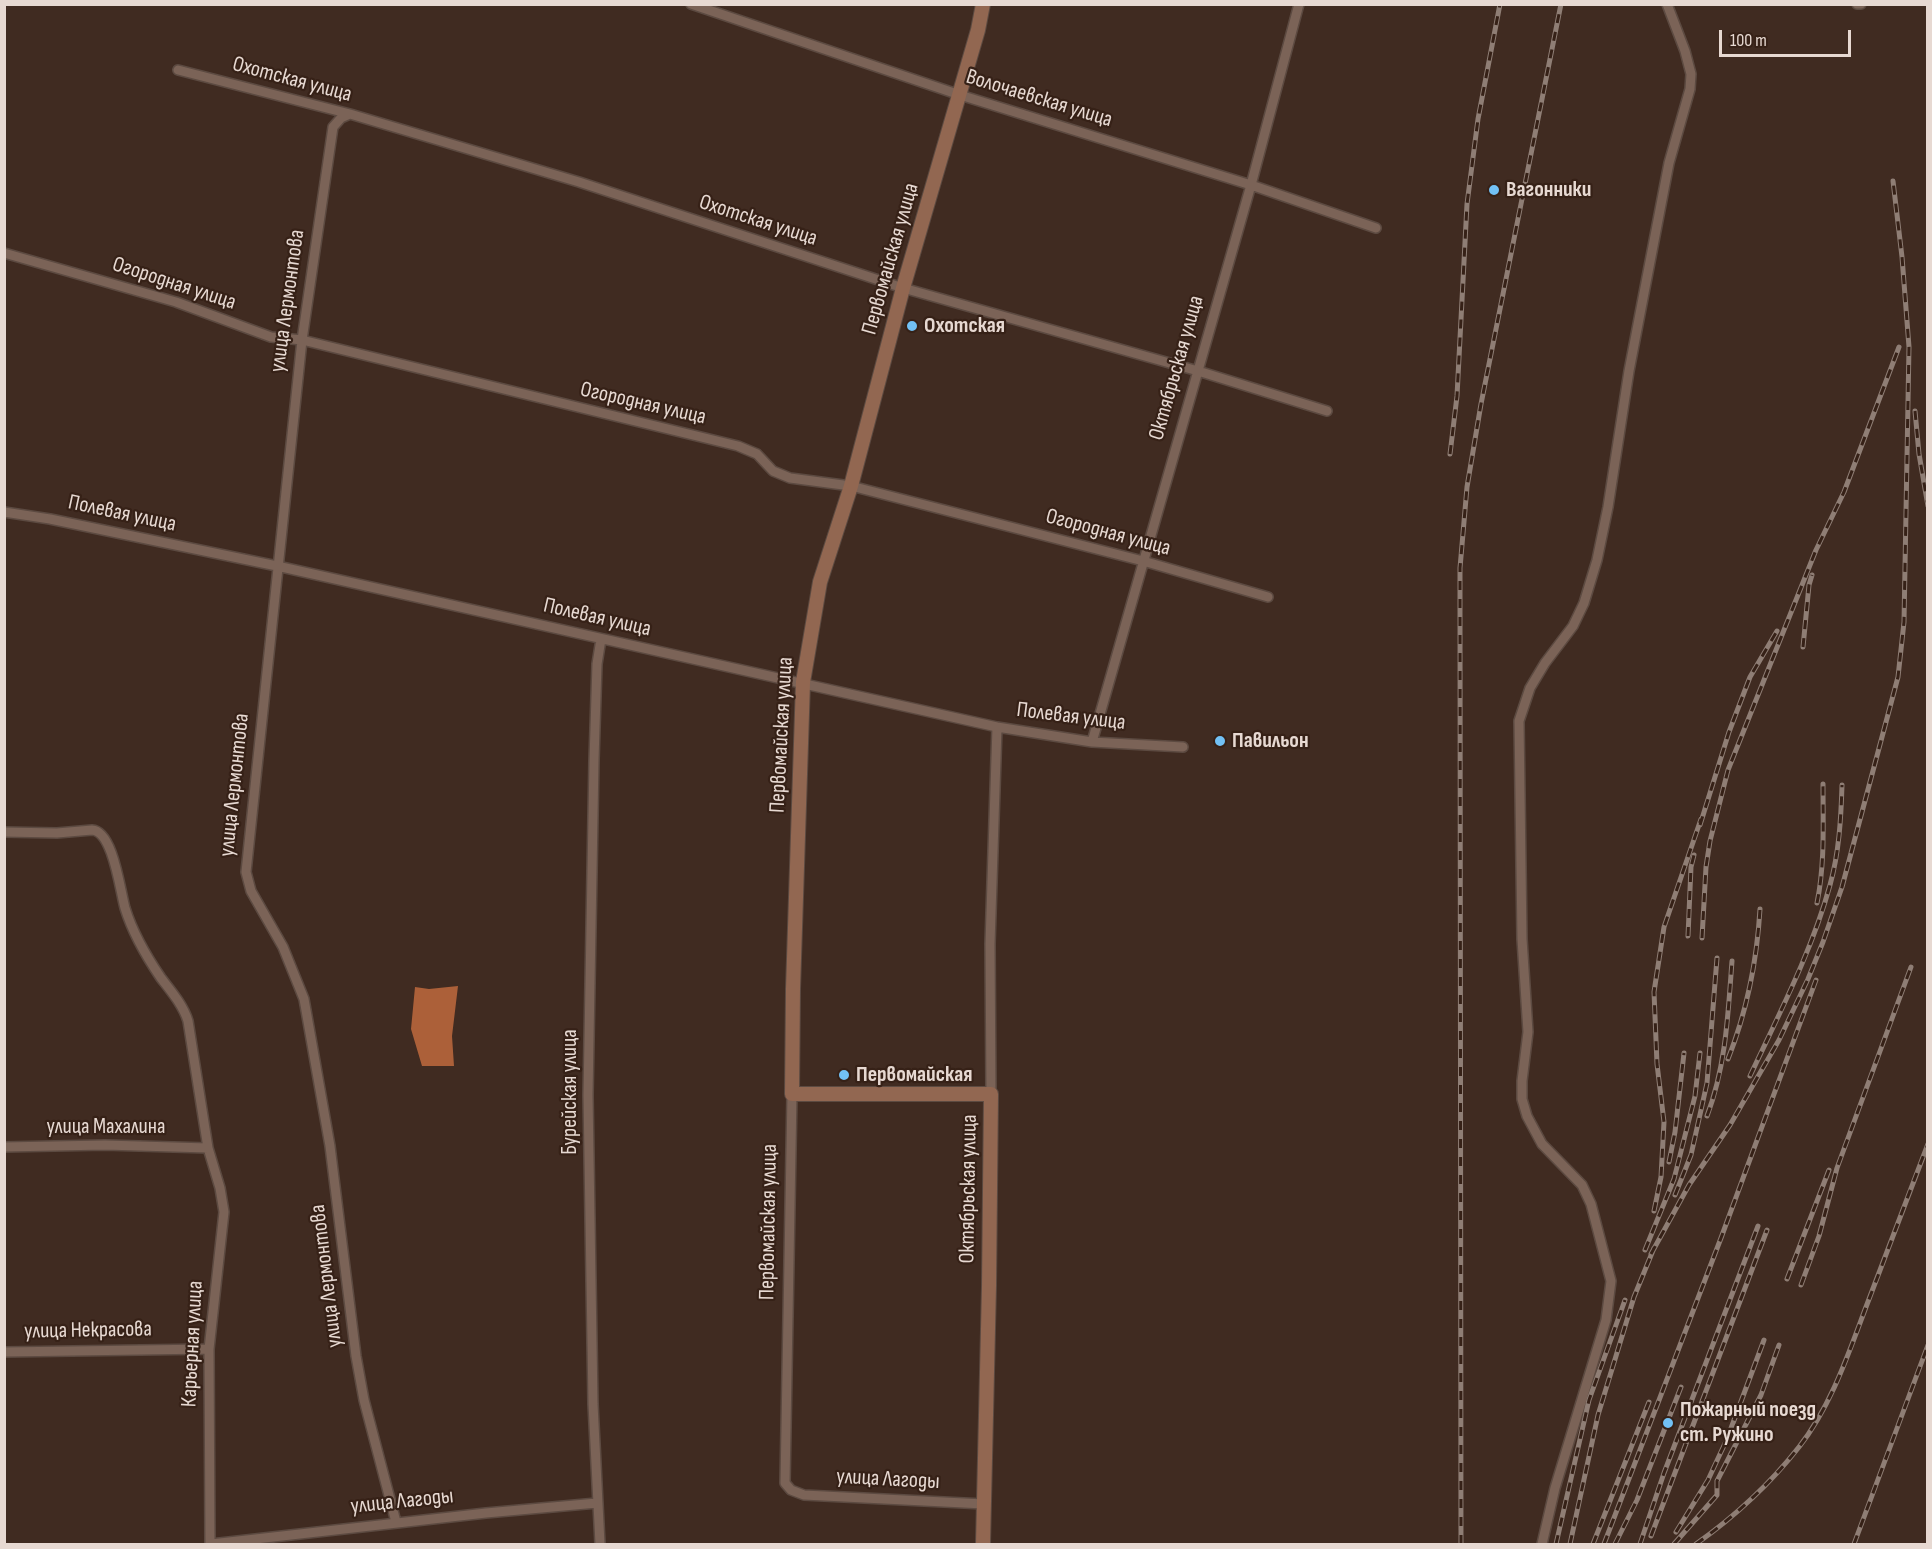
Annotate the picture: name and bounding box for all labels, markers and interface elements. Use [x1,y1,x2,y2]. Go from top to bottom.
scale bar [1722,18,1854,56]
text: 100 m [1730,30,1767,51]
street label: Охотская улица [229,51,355,109]
street label: Волочаевская улица [963,64,1115,134]
place label: Вагонники [1506,177,1591,203]
street label: Первомайская улица [857,180,925,338]
marker: Вагонники [1487,183,1501,197]
street label: Охотская улица [696,190,820,252]
street label: улица Лермонтова [265,228,311,374]
street label: Огородная улица [109,252,239,316]
street label: Октябрьская улица [1144,293,1210,443]
place label: Охотская [924,313,1005,339]
marker: Охотская [905,319,919,333]
street label: Огородная улица [578,377,708,431]
street label: Полевая улица [66,490,178,538]
street label: Огородная улица [1043,504,1173,562]
street label: Полевая улица [541,593,653,643]
street label: Первомайская улица [765,656,799,814]
street label: Полевая улица [1015,697,1127,737]
street label: улица Лермонтова [214,712,256,858]
place label: Павильон [1232,728,1309,754]
marker: Павильон [1213,734,1227,748]
street label: Бурейская улица [557,1029,583,1155]
place label: Первомайская [856,1062,972,1088]
marker: Первомайская [837,1068,851,1082]
street label: улица Махалина [47,1114,165,1140]
street label: Октябрьская улица [955,1114,983,1264]
street label: Первомайская улица [754,1144,784,1300]
street label: улица Лермонтова [305,1203,349,1349]
street label: Карьерная улица [177,1280,209,1408]
street label: улица Некрасова [24,1317,152,1345]
place label: Пожарный поезд ст. Ружино [1680,1397,1816,1448]
marker: Пожарный поезд ст. Ружино [1661,1416,1675,1430]
street label: улица Лагоды [836,1464,940,1496]
street label: улица Лагоды [349,1483,455,1521]

